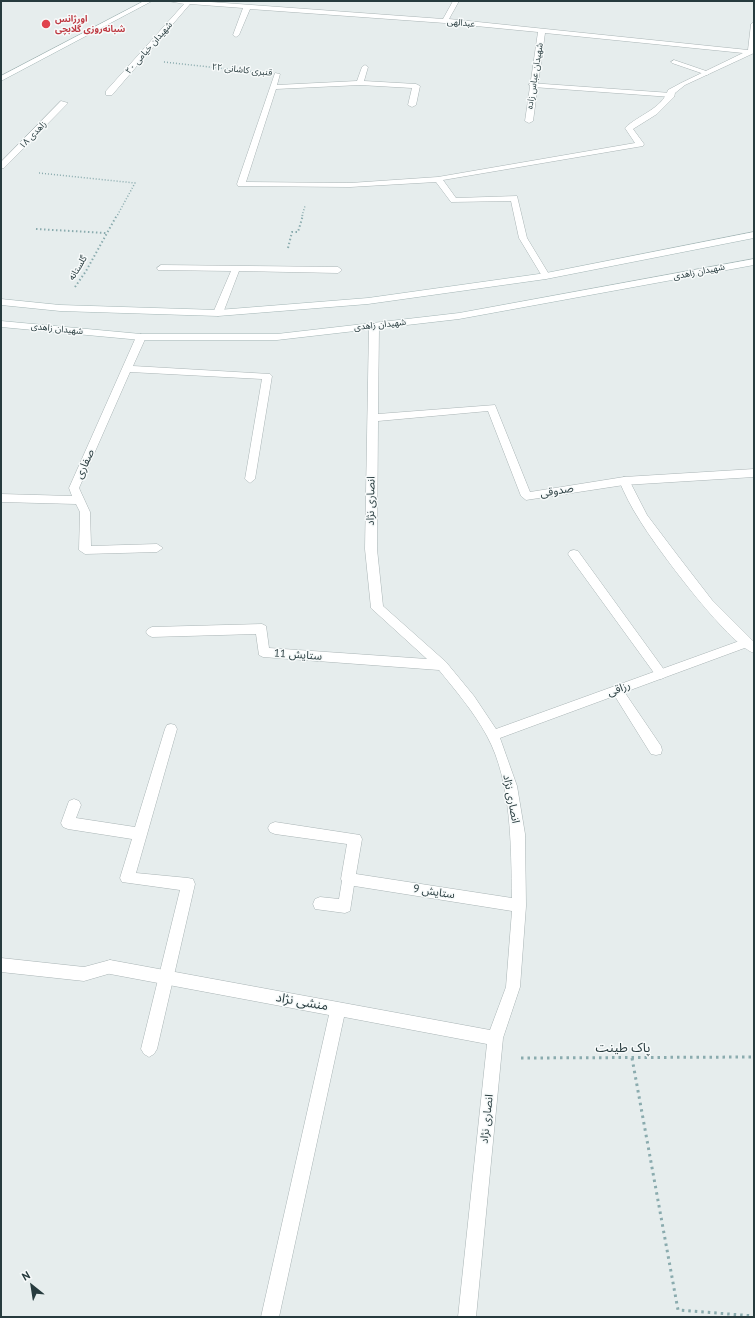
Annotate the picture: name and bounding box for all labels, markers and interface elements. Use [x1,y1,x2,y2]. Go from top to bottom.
place label: اورژانس شبانه‌روزی گلابچی [55,14,125,35]
street label: عبدالهی [447,16,475,30]
marker: اورژانس شبانه‌روزی گلابچی [40,18,52,30]
street label: شهیدان خیامی ۲۰ [123,20,175,76]
street label: شهیدان عباس زاده [524,42,546,110]
street label: قنبری کاشانی ۲۲ [211,61,273,79]
street label: زاهدی ۱۸ [17,119,49,151]
street label: گلستانه [66,254,90,282]
street label: شهیدان زاهدی [672,262,726,282]
street label: شهیدان زاهدی [353,317,407,333]
street label: شهیدان زاهدی [30,321,84,337]
street label: صفاری [73,447,97,481]
street label: انصاری نژاد [364,476,378,526]
street label: صدوقی [539,482,575,500]
street label: ستایش 11 [274,647,322,663]
street label: رزاقی [606,679,632,699]
street label: انصاری نژاد [500,773,522,825]
street label: ستایش 9 [412,882,456,902]
street label: منشی نژاد [275,990,329,1014]
street label: پاک طینت [596,1040,650,1056]
street label: انصاری نژاد [478,1094,496,1144]
north arrow [12,1266,52,1306]
text: N [19,1268,33,1283]

